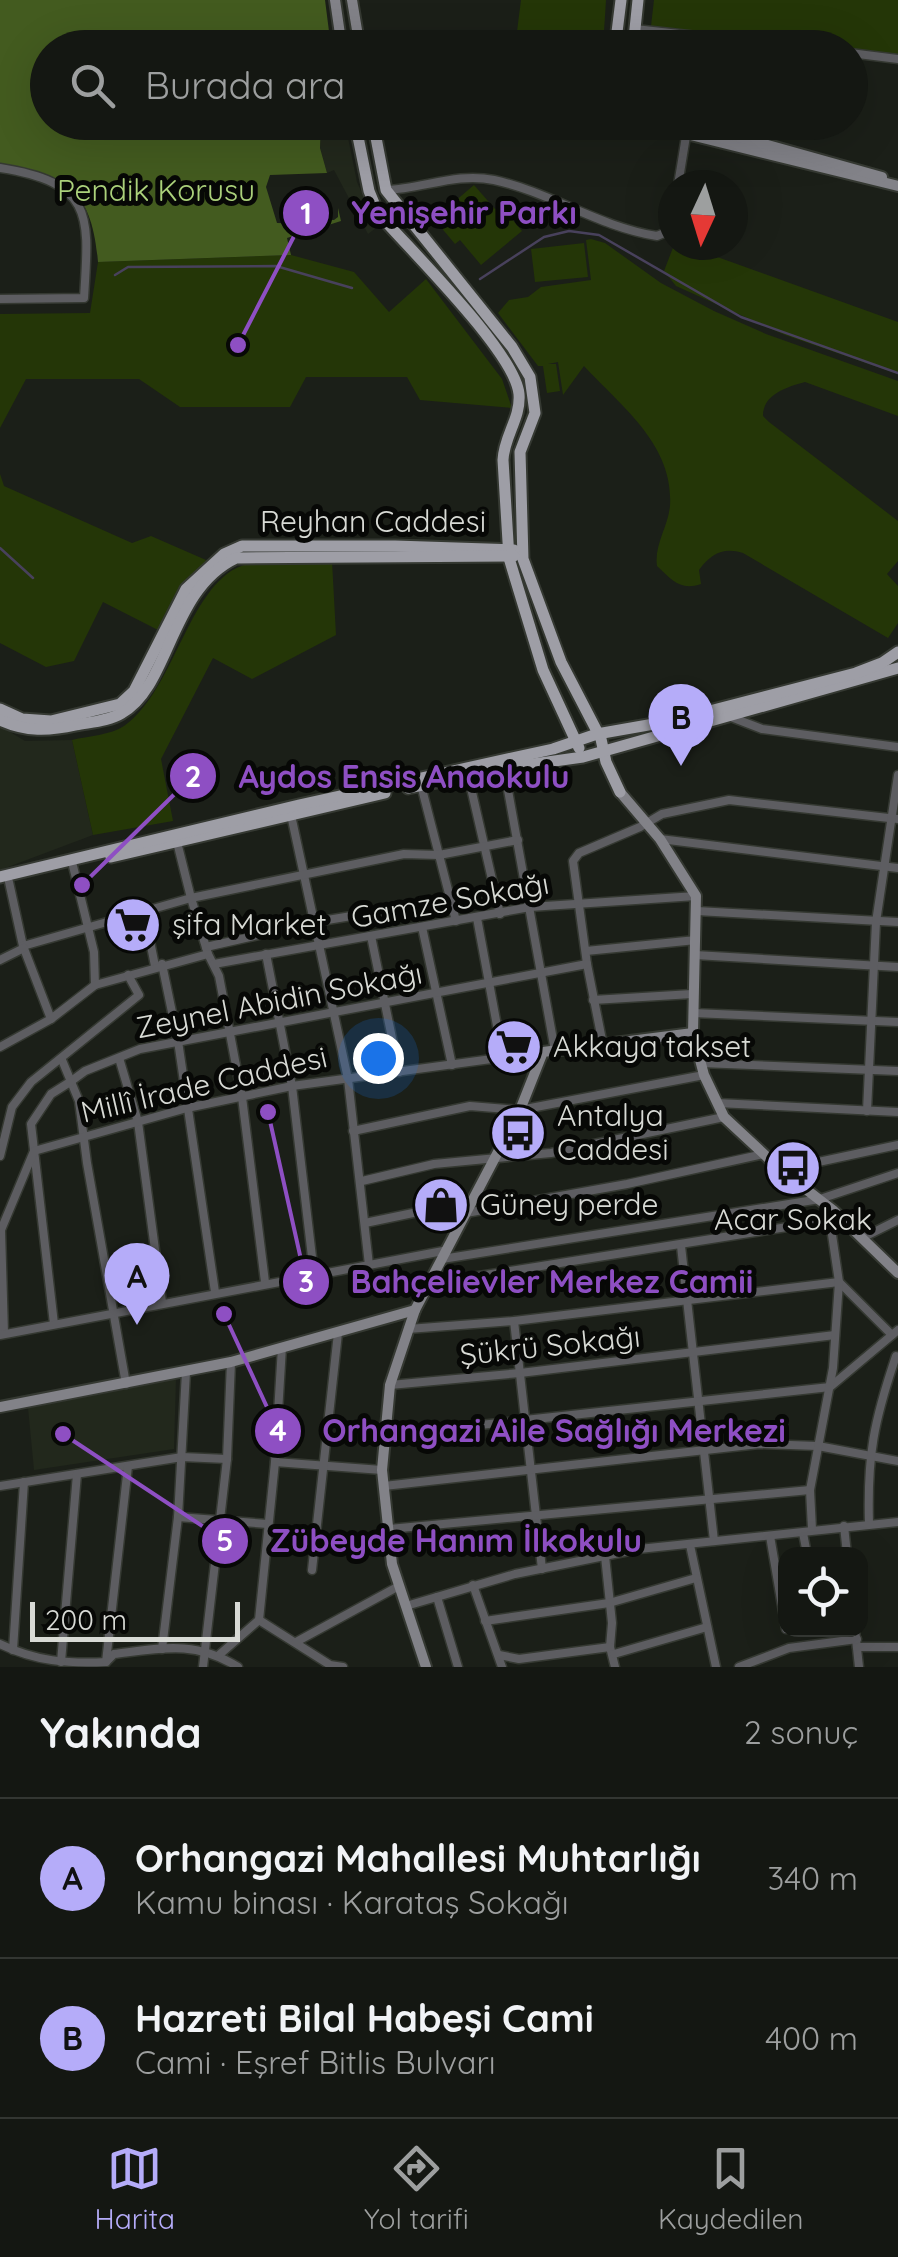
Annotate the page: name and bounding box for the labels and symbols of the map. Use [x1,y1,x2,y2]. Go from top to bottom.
north arrow [658,170,748,260]
park label: Pendik Korusu [57,171,255,209]
callout: Yenişehir Parkı [281,182,597,244]
text: Yenişehir Parkı [351,192,577,232]
text: 1 [300,194,312,232]
street label: Reyhan Caddesi [260,502,486,540]
pin: B [648,684,714,766]
callout: Aydos Ensis Anaokulu [168,745,589,807]
text: Aydos Ensis Anaokulu [238,756,570,796]
text: 2 [184,757,202,795]
street label: Gamze Sokağı [348,864,552,936]
supermarket icon: şifa Market [103,895,163,955]
place label: şifa Market [172,905,327,943]
street label: Zeynel Abidin Sokağı [132,954,425,1046]
supermarket icon: Akkaya takset [484,1017,544,1077]
place label: Akkaya takset [553,1027,751,1065]
your location [353,1033,404,1084]
street label: Millî İrade Caddesi [77,1037,331,1131]
place label: Antalya Caddesi [557,1096,669,1168]
bus stop icon: Antalya Caddesi [488,1103,548,1163]
bus stop icon: Acar Sokak [763,1138,823,1198]
shop icon: Güney perde [411,1175,471,1235]
place label: Güney perde [480,1185,658,1223]
place label: Acar Sokak [714,1200,872,1238]
pin: A [104,1242,170,1325]
callout: Bahçelievler Merkez Camii [281,1251,774,1313]
text: Bahçelievler Merkez Camii [351,1261,753,1301]
text: 3 [298,1262,314,1300]
street label: Şükrü Sokağı [458,1317,642,1373]
callout: Orhangazi Aile Sağlığı Merkezi [253,1400,806,1462]
text: Orhangazi Aile Sağlığı Merkezi [322,1410,786,1450]
text: 4 [269,1411,287,1449]
callout: Zübeyde Hanım İlkokulu [200,1510,662,1572]
text: Zübeyde Hanım İlkokulu [270,1520,642,1560]
text: 5 [216,1521,234,1559]
scale bar [30,1597,240,1642]

